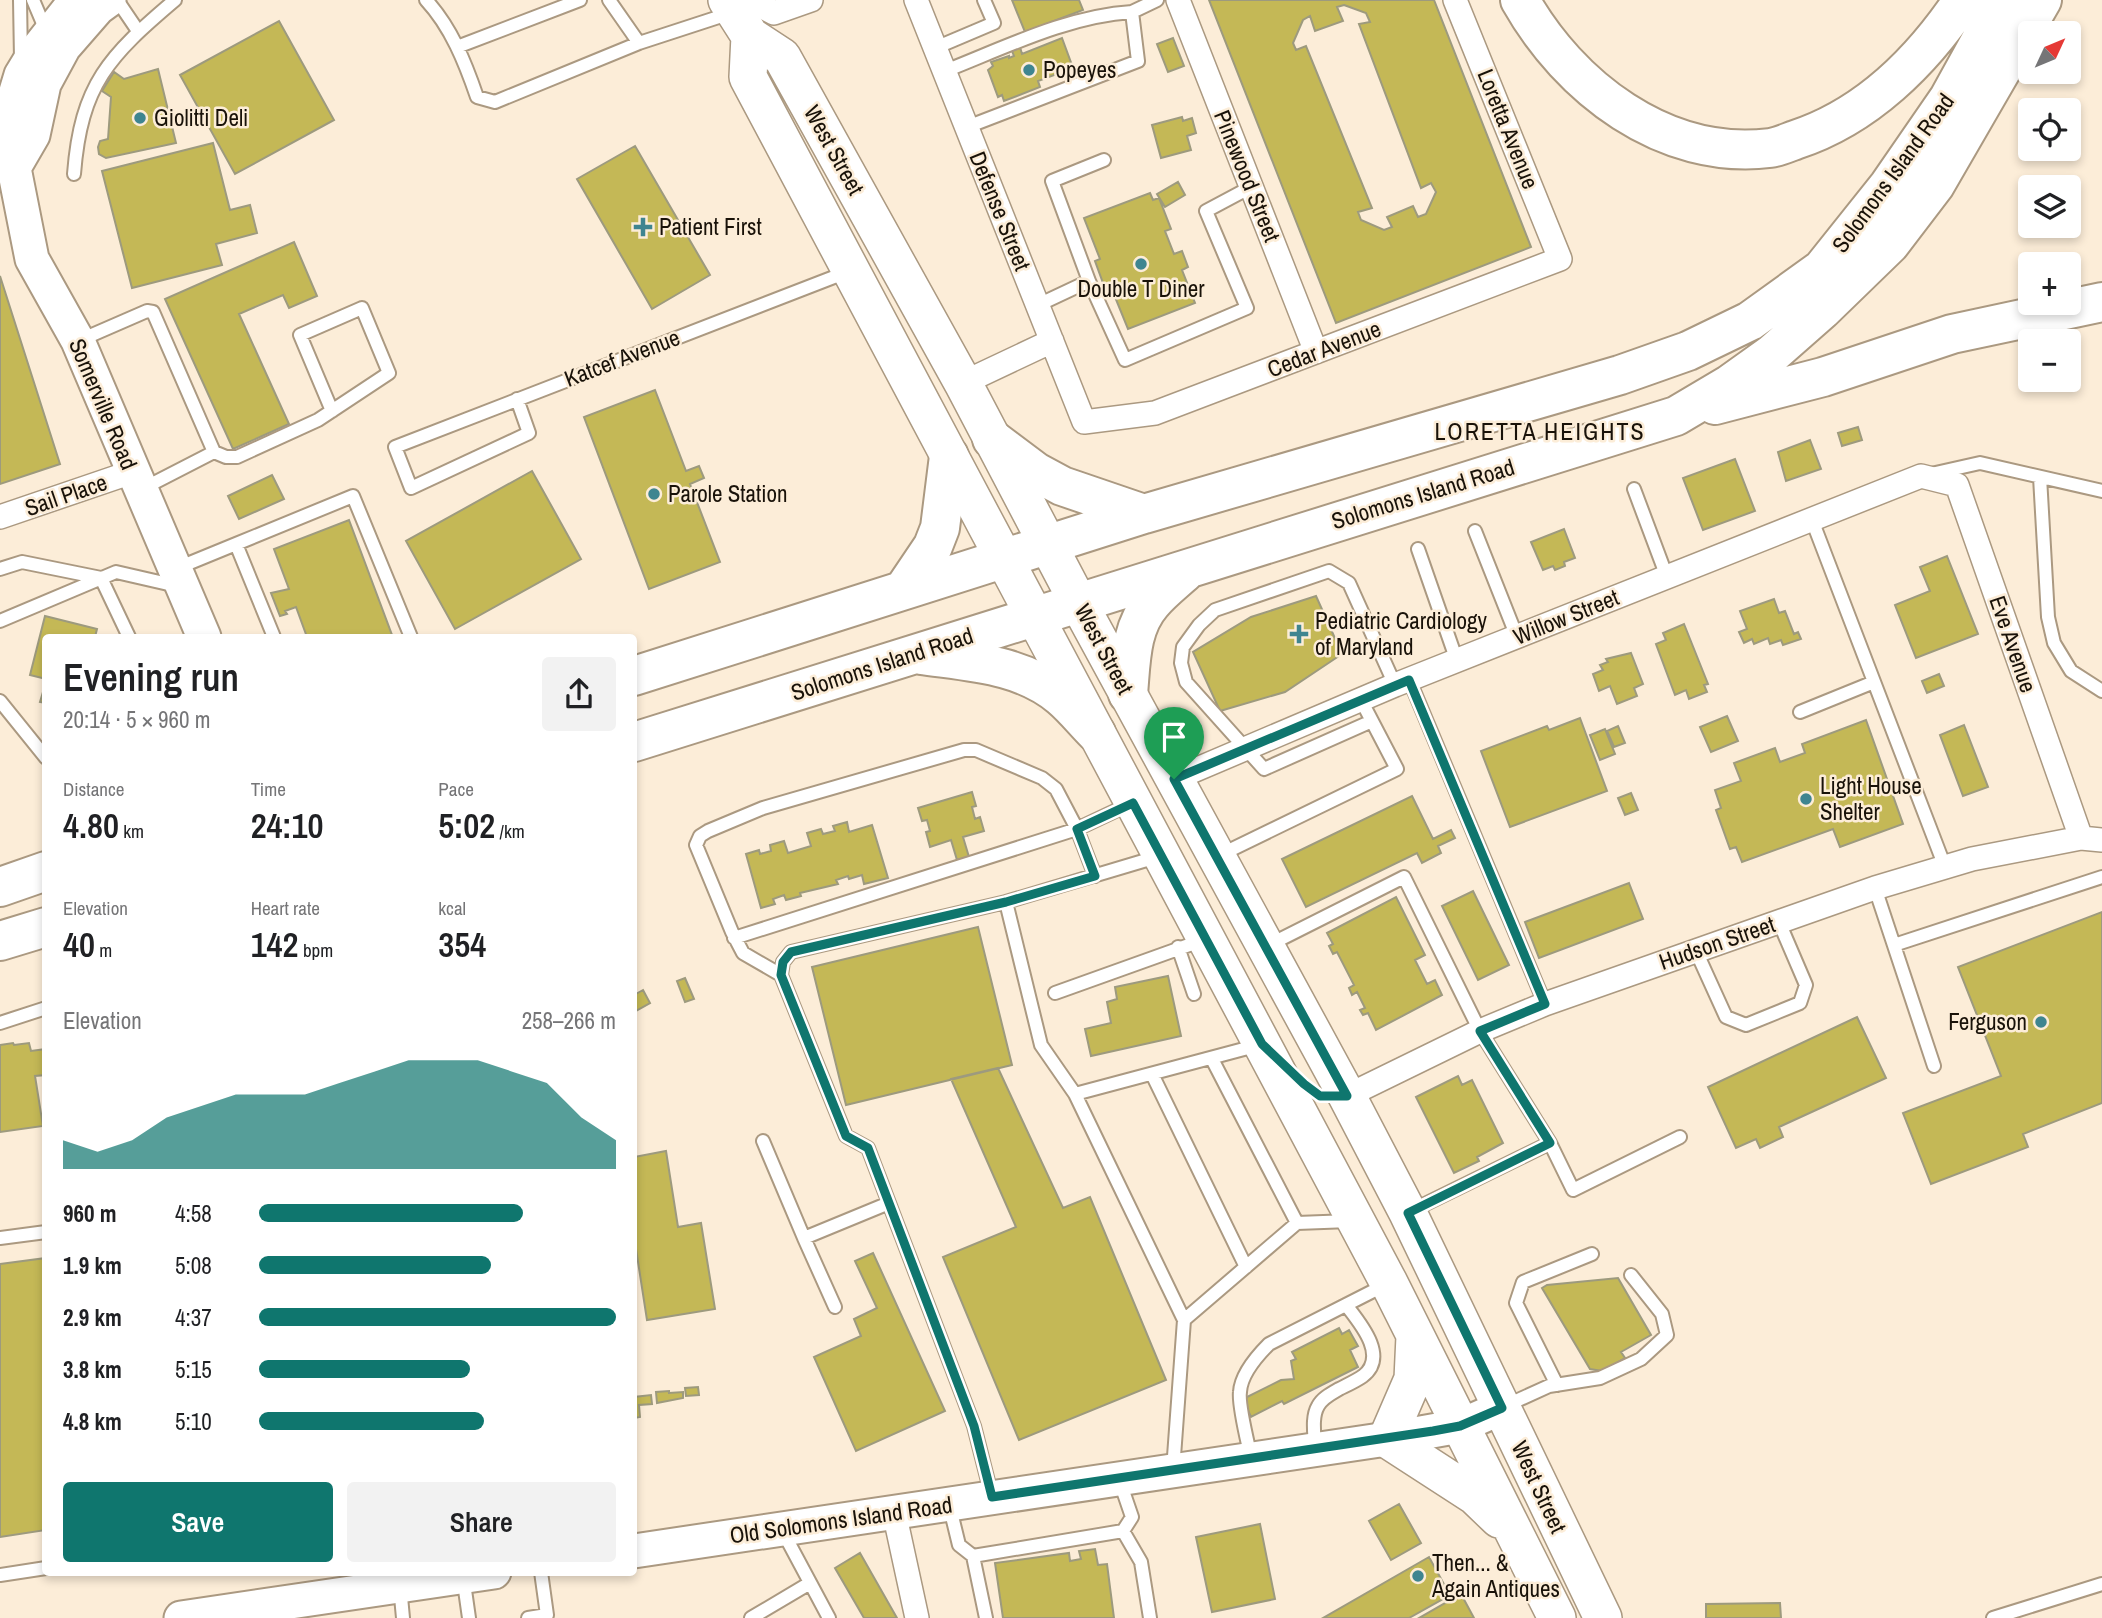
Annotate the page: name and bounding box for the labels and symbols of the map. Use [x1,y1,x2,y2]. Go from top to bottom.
north arrow [2018,21,2081,84]
place label: Popeyes [1043,54,1116,85]
marker: Popeyes [1021,62,1037,78]
street label: Loretta Avenue [1470,64,1547,193]
street label: Solomons Island Road [1824,87,1961,259]
street label: West Street [797,99,872,200]
place label: Giolitti Deli [154,102,248,133]
street label: Pinewood Street [1207,105,1288,246]
marker: Giolitti Deli [132,110,148,126]
street label: Defense Street [963,147,1038,275]
place label: Patient First [659,211,762,242]
marker: Patient First [633,217,653,237]
marker: Double T Diner [1133,256,1149,272]
place label: Double T Diner [1077,273,1205,304]
street label: Cedar Avenue [1263,313,1385,384]
street label: Katcef Avenue [560,321,684,394]
street label: Somerville Road [62,334,145,474]
district label: LORETTA HEIGHTS [1434,415,1646,447]
street label: Solomons Island Road [1328,451,1518,536]
street label: Sail Place [21,466,111,523]
place label: Parole Station [668,478,788,509]
marker: Parole Station [646,486,662,502]
street label: Willow Street [1509,581,1623,652]
street label: Eve Avenue [1982,591,2044,696]
street label: West Street [1068,598,1141,699]
place label: Pediatric Cardiology of Maryland [1315,605,1487,662]
street label: Solomons Island Road [787,619,977,708]
marker: Pediatric Cardiology of Maryland [1289,624,1309,644]
pin [1144,707,1204,779]
place label: Light House Shelter [1820,770,1922,827]
marker: Light House Shelter [1798,791,1814,807]
street label: Hudson Street [1655,908,1779,977]
place label: Ferguson [1948,1006,2027,1037]
marker: Ferguson [2033,1014,2049,1030]
street label: West Street [1505,1436,1574,1538]
street label: Old Solomons Island Road [728,1489,954,1550]
place label: Then... & Again Antiques [1431,1547,1560,1604]
marker: Then... & Again Antiques [1410,1568,1426,1584]

